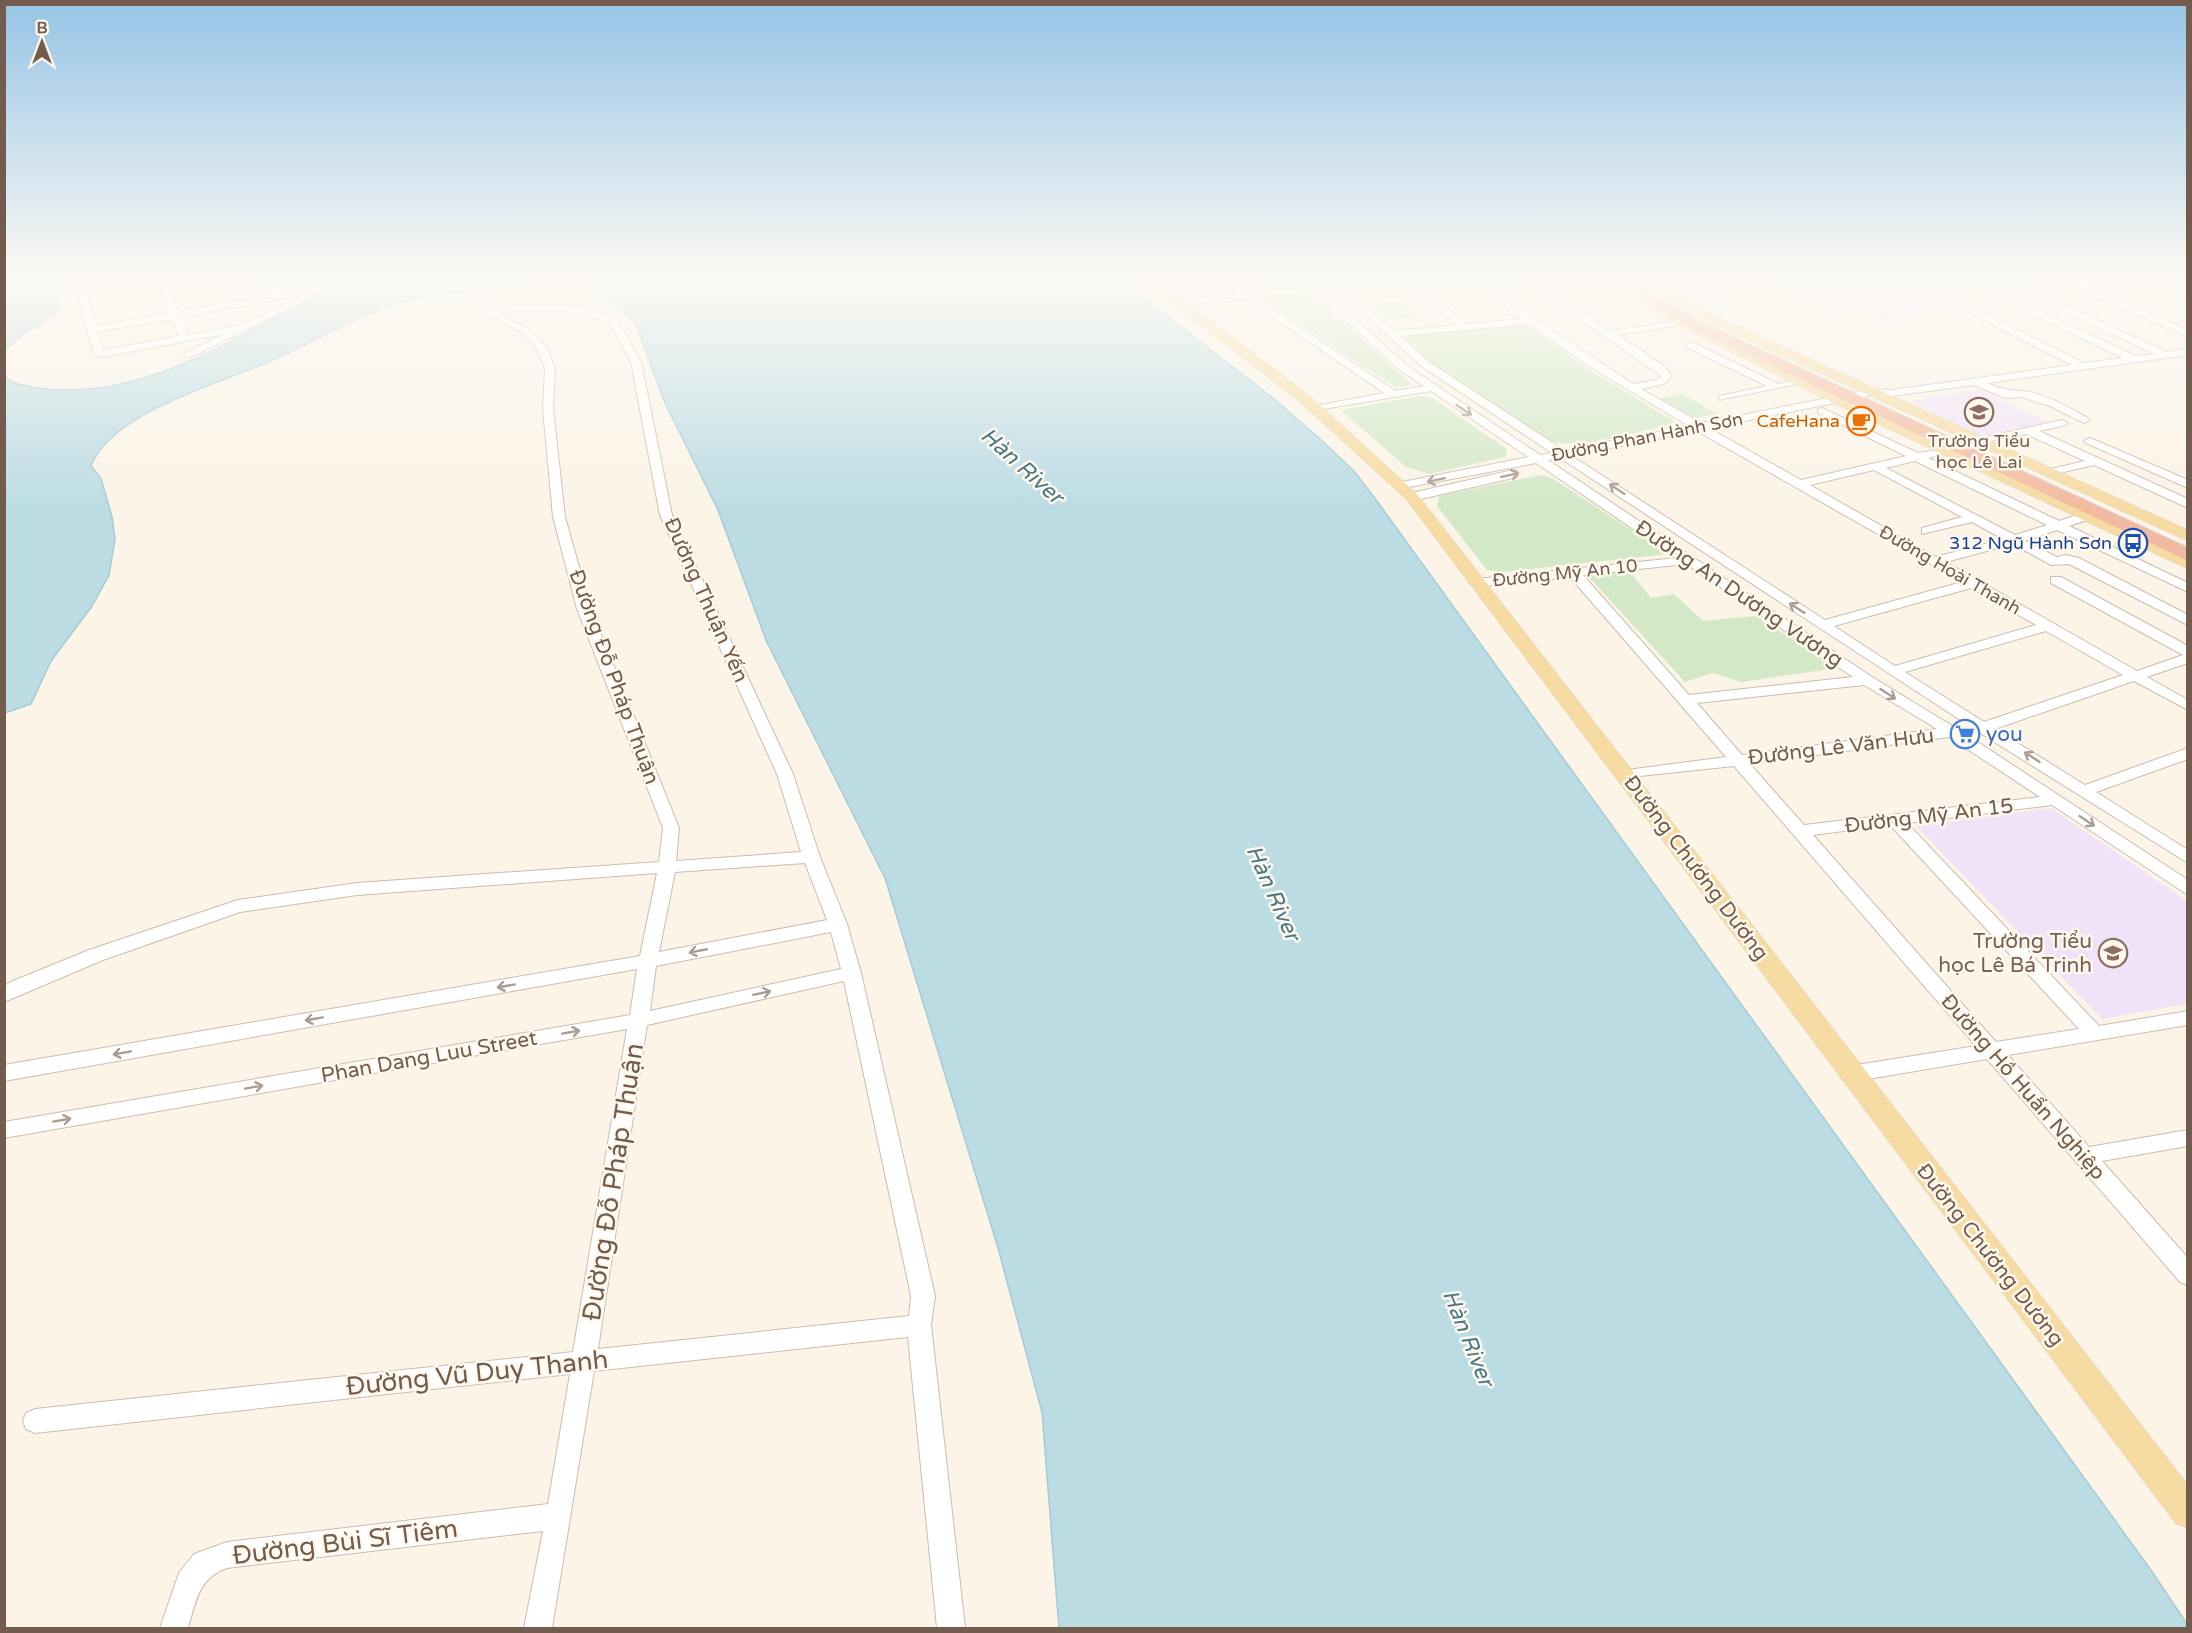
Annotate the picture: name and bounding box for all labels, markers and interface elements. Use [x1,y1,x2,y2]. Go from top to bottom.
north arrow [12,12,72,72]
text: B [36,18,48,38]
school or university icon: Trường Tiểu học Lê Lai [1963,396,1995,428]
one-way arrow [1455,404,1472,416]
cafe icon: CafeHana [1845,405,1877,437]
street label: Đường Phan Hành Sơn [1549,408,1745,466]
place label: CafeHana [1756,410,1840,432]
water label: Hàn River [976,422,1070,511]
place label: Trường Tiểu học Lê Lai [1928,430,2030,473]
one-way arrow [1500,469,1519,481]
one-way arrow [1426,474,1445,486]
one-way arrow [1609,482,1626,494]
street label: Đường Thuận Yến [658,514,754,686]
street label: Đường An Dương Vương [1630,515,1848,673]
street label: Đường Hoài Thanh [1875,520,2025,620]
bus stop icon: 312 Ngũ Hành Sơn [2117,527,2149,559]
place label: 312 Ngũ Hành Sơn [1949,532,2112,554]
street label: Đường Mỹ An 10 [1491,554,1639,592]
street label: Đường Đỗ Pháp Thuận [563,566,665,788]
one-way arrow [1789,601,1806,613]
one-way arrow [1879,687,1896,700]
supermarket icon: you [1949,718,1981,750]
place label: you [1986,722,2023,747]
street label: Đường Lê Văn Hưu [1747,723,1935,771]
one-way arrow [2024,751,2041,764]
street label: Đường Chương Dương [1618,771,1774,965]
street label: Đường Mỹ An 15 [1843,793,2015,839]
one-way arrow [2079,815,2095,827]
water label: Hàn River [1240,841,1307,947]
place label: Trường Tiểu học Lê Bá Trinh [1938,929,2092,978]
school or university icon: Trường Tiểu học Lê Bá Trinh [2097,937,2129,969]
one-way arrow [688,946,708,957]
one-way arrow [496,981,516,992]
one-way arrow [752,987,771,999]
street label: Đường Hồ Huấn Nghiệp [1935,989,2111,1185]
one-way arrow [304,1014,324,1025]
street label: Phan Dang Luu Street [319,1026,539,1088]
one-way arrow [560,1026,580,1037]
street label: Đường Đỗ Pháp Thuận [576,1041,650,1323]
one-way arrow [112,1047,132,1058]
one-way arrow [244,1081,264,1092]
one-way arrow [52,1115,71,1126]
street label: Đường Chương Dương [1911,1159,2069,1351]
water label: Hàn River [1437,1286,1500,1392]
street label: Đường Vũ Duy Thanh [344,1344,610,1402]
street label: Đường Bùi Sĩ Tiêm [230,1513,460,1571]

